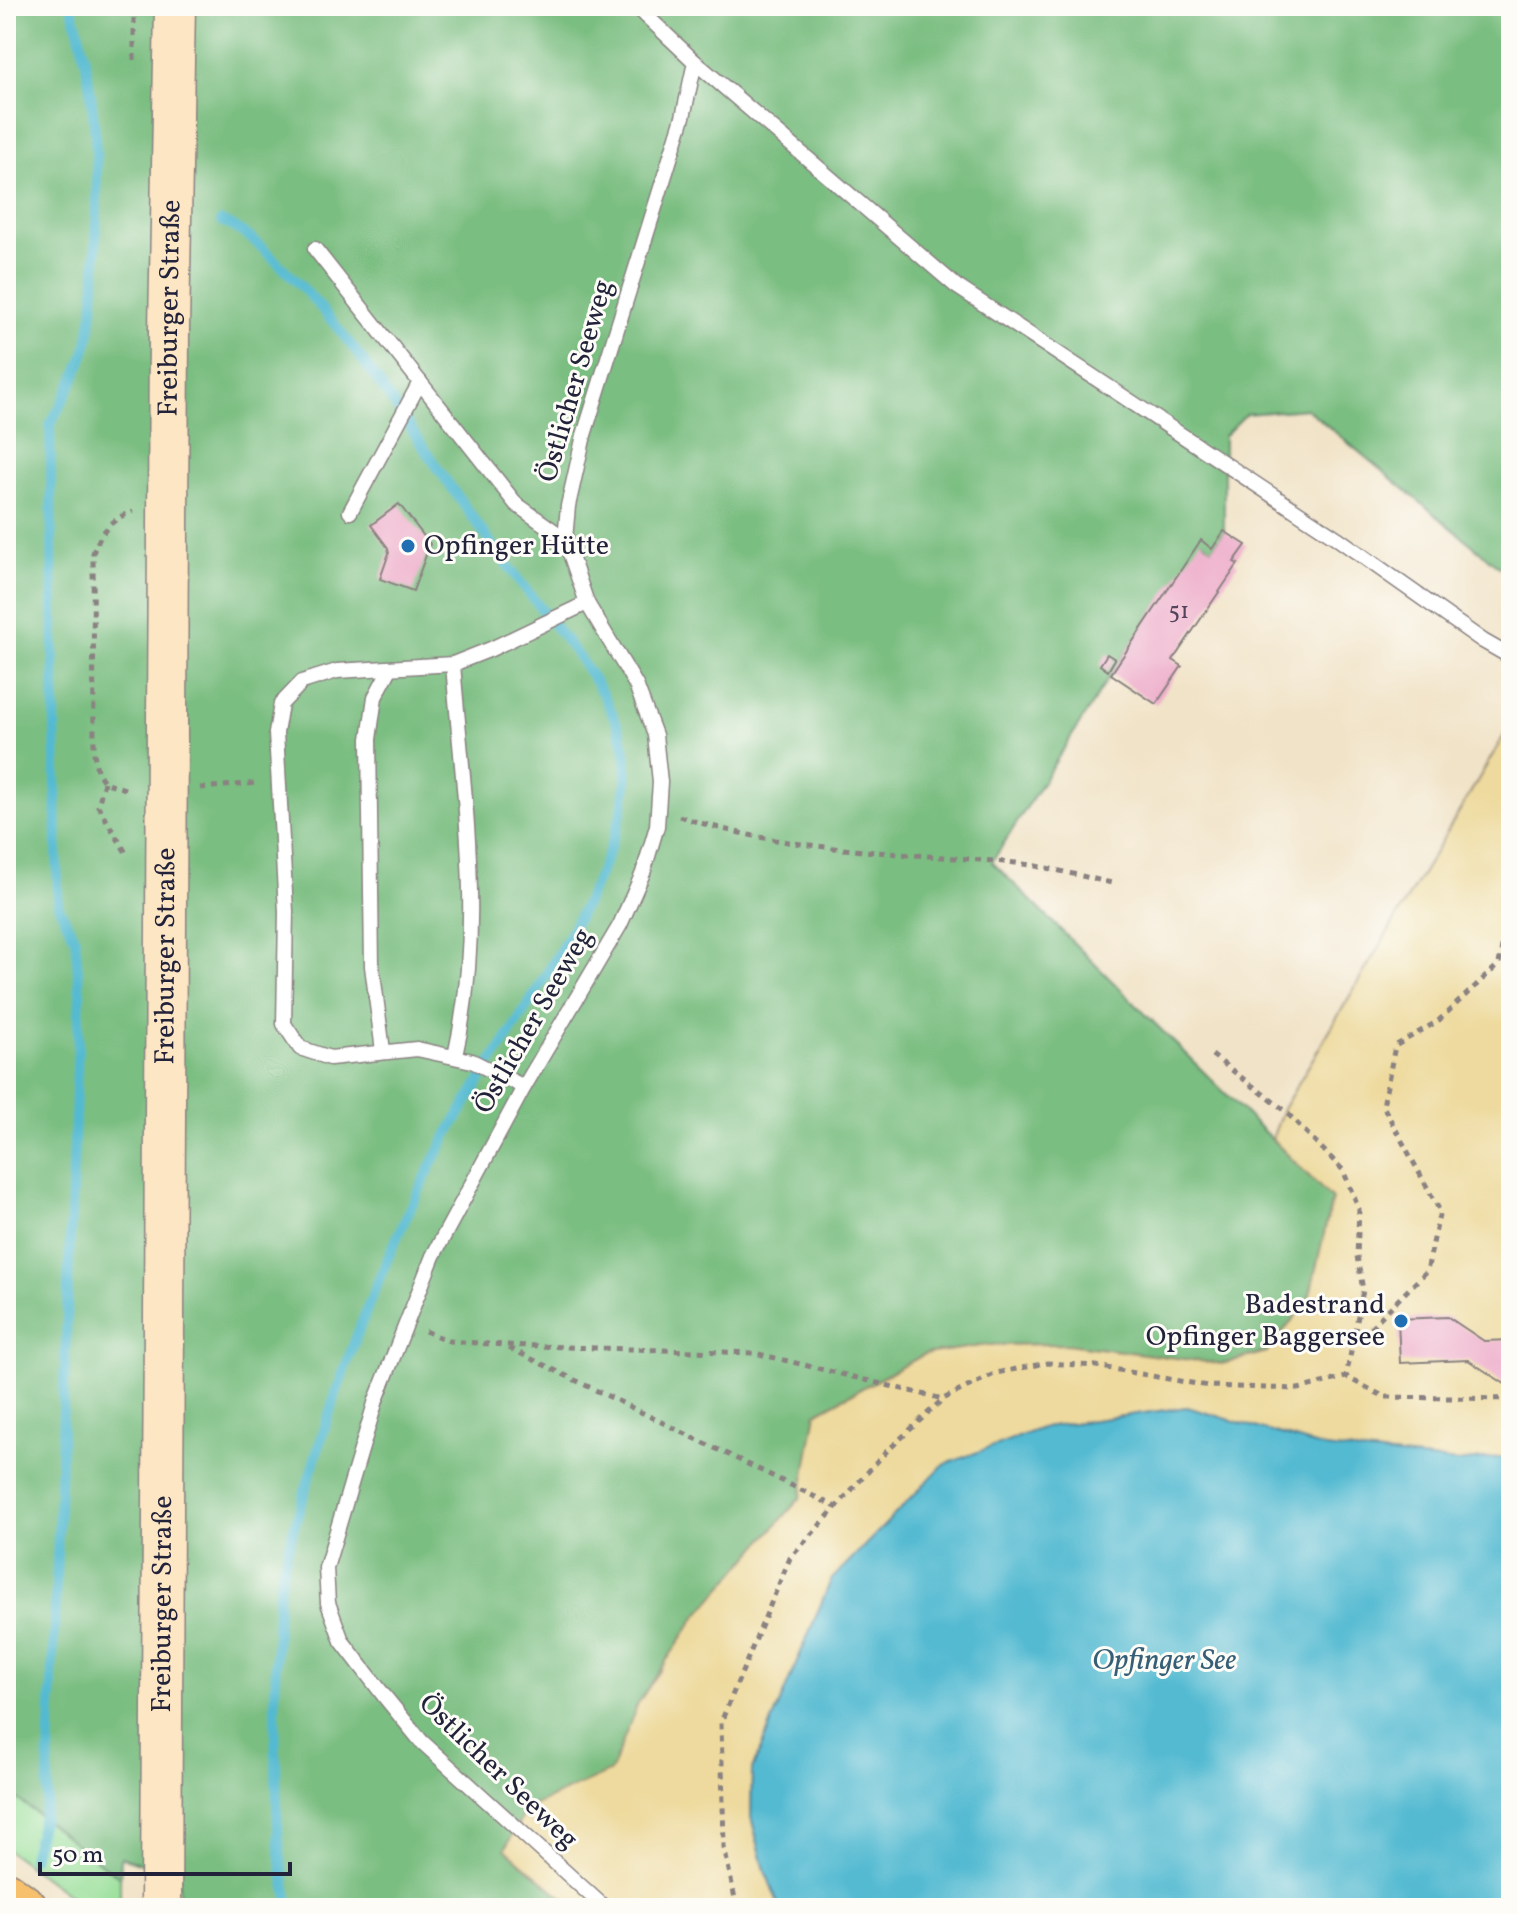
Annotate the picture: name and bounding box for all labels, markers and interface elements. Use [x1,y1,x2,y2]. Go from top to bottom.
street label: Freiburger Straße [149,199,191,417]
street label: Östlicher Seeweg [528,275,624,487]
place label: Opfinger Hütte [424,527,609,566]
marker: Opfinger Hütte [399,537,417,555]
house number: 51 [1169,595,1189,629]
street label: Freiburger Straße [146,847,186,1065]
street label: Östlicher Seeweg [465,921,603,1121]
place label: Badestrand Opfinger Baggersee [1146,1286,1385,1357]
marker: Badestrand Opfinger Baggersee [1392,1312,1410,1330]
street label: Freiburger Straße [142,1495,183,1713]
water label: Opfinger See [1092,1640,1236,1682]
street label: Östlicher Seeweg [409,1685,587,1859]
scale bar [40,1826,290,1876]
text: 50 m [52,1839,104,1873]

